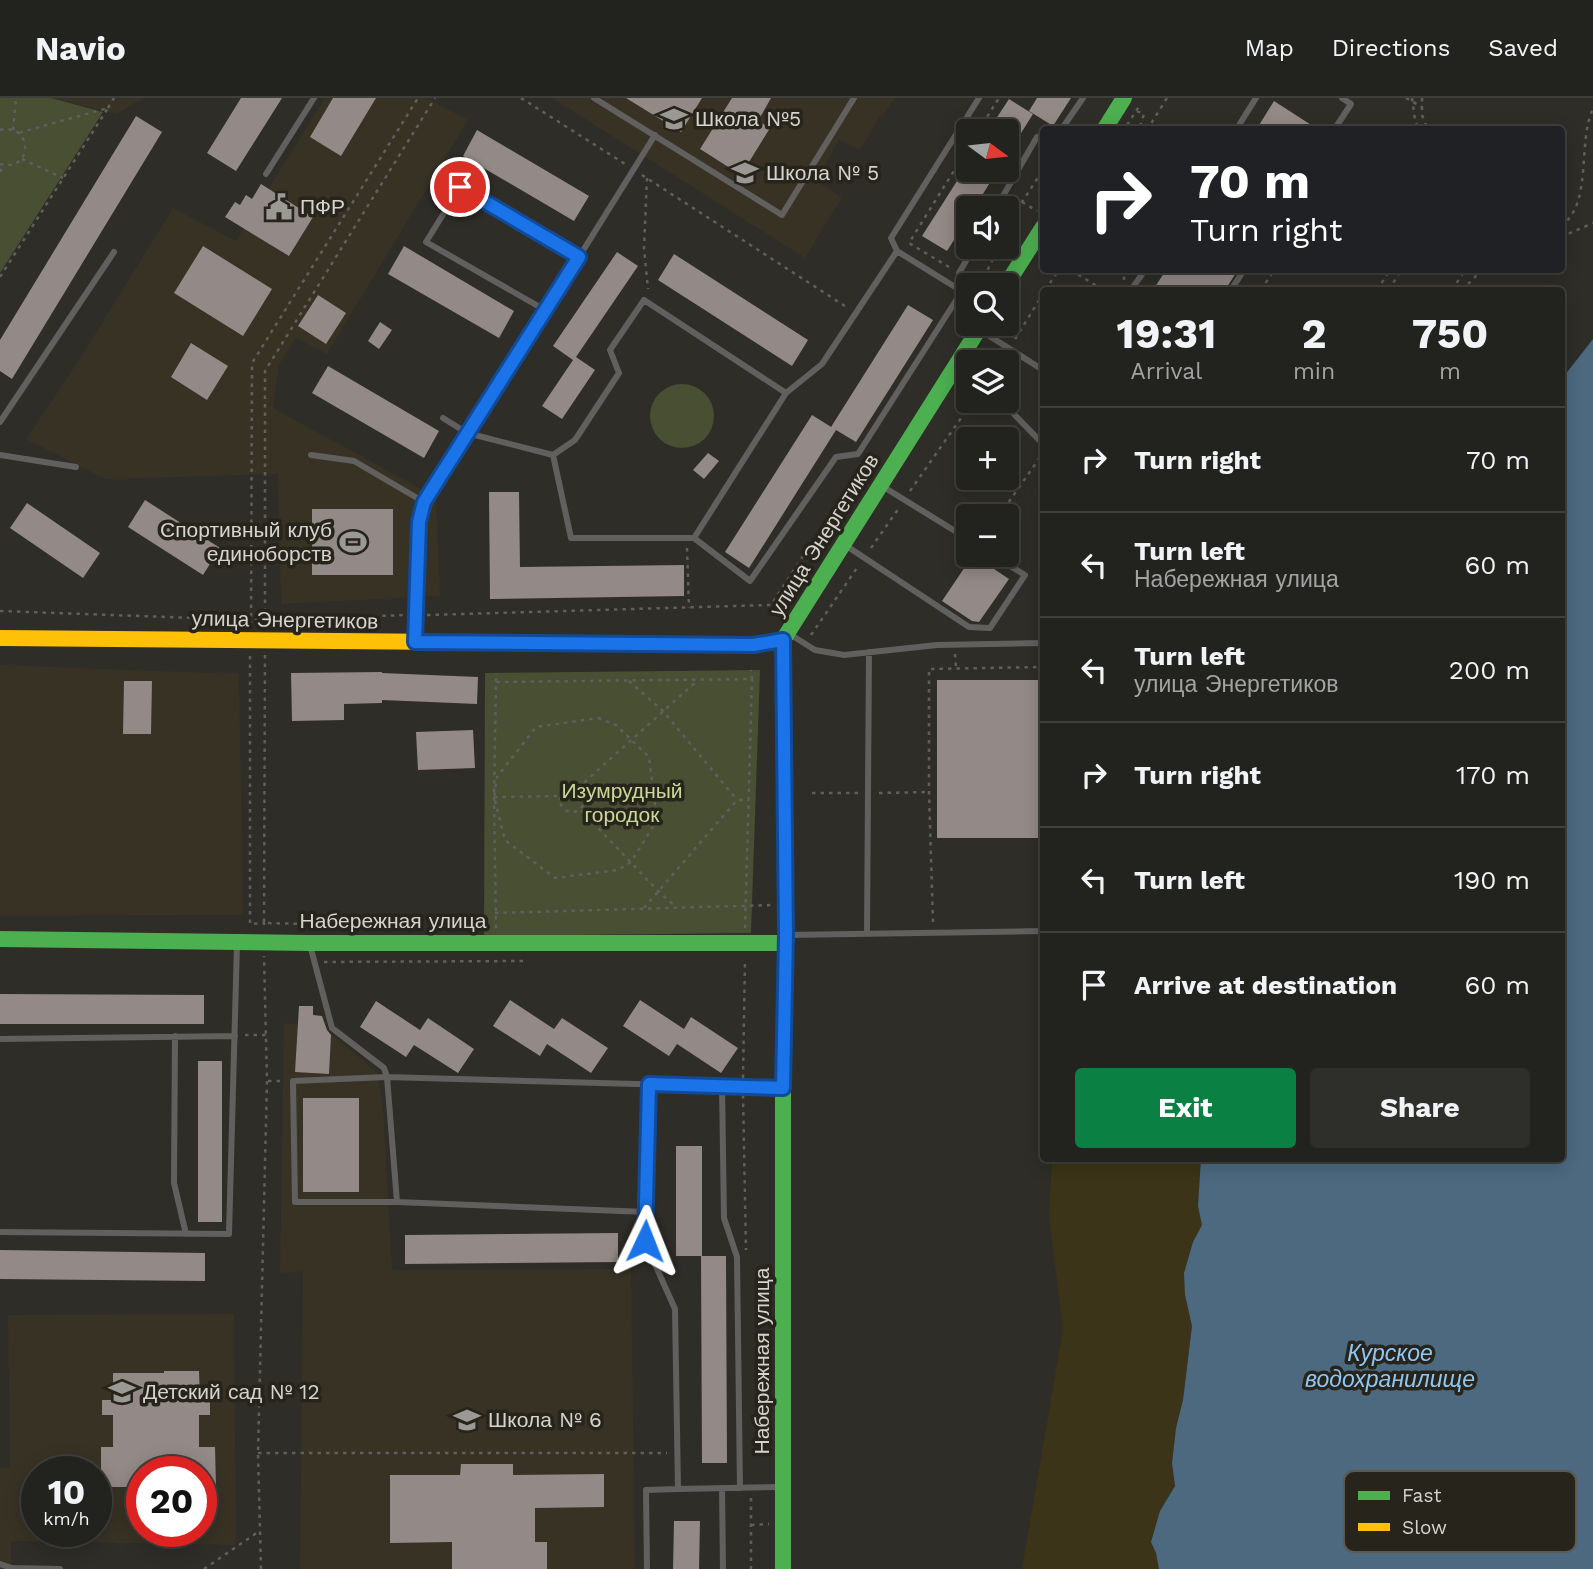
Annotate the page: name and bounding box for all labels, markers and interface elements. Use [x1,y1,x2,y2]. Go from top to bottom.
text: Navio [35,29,126,68]
text: Map [1245,34,1294,62]
text: Directions [1332,34,1450,62]
text: Saved [1488,34,1558,62]
school or university icon: Школа №5 [659,104,689,134]
place label: Школа №5 [695,106,801,131]
north arrow [956,119,1018,182]
map controls [956,119,1019,567]
text: 70 m [1190,152,1310,210]
icon: right [1075,154,1166,245]
pin [430,157,490,217]
school or university icon: Школа № 5 [730,158,760,188]
place label: Школа № 5 [766,160,879,185]
icon: arrive [441,168,479,206]
public building icon: ПФР [264,192,294,222]
place label: ПФР [300,194,345,219]
button: sound [956,196,1019,259]
text: Turn right [1190,211,1342,249]
button: search [956,273,1019,336]
text: 19:31 [1117,309,1216,358]
text: 2 [1302,309,1327,358]
text: 750 [1412,309,1488,358]
button: layers [956,350,1019,413]
text: Arrival [1131,358,1202,385]
text: min [1293,358,1335,385]
text: m [1439,358,1461,385]
button: + [956,427,1019,490]
icon: right [1075,441,1113,479]
text: Turn right [1134,445,1261,475]
text: 70 m [1466,445,1530,475]
street label: улица Энергетиков [763,449,884,621]
button: − [956,504,1019,567]
place label: Спортивный клуб единоборств [160,517,332,566]
sports icon: Спортивный клуб единоборств [338,527,368,557]
text: Turn left [1134,536,1245,566]
icon: left [1075,546,1113,584]
text: 60 m [1464,550,1530,580]
text: Набережная улица [1134,566,1339,593]
street label: улица Энергетиков [191,605,379,634]
text: Turn left [1134,641,1245,671]
icon: left [1075,651,1113,689]
text: 200 m [1449,655,1530,685]
text: улица Энергетиков [1134,671,1339,698]
icon: right [1075,756,1113,794]
text: Turn right [1134,760,1261,790]
text: 170 m [1456,760,1530,790]
park label: Изумрудный городок [561,778,683,827]
icon: left [1075,861,1113,899]
text: Turn left [1134,865,1245,895]
text: 190 m [1454,865,1530,895]
street label: Набережная улица [299,908,487,933]
icon: arrive [1075,966,1113,1004]
text: Arrive at destination [1134,970,1397,1000]
text: 60 m [1464,970,1530,1000]
button: Exit [1075,1068,1296,1148]
button: Share [1310,1068,1530,1148]
position arrow [608,1204,682,1278]
street label: Набережная улица [749,1267,774,1455]
water label: Курское водохранилище [1305,1340,1475,1393]
school or university icon: Детский сад № 12 [107,1377,137,1407]
place label: Детский сад № 12 [143,1379,320,1404]
school or university icon: Школа № 6 [452,1405,482,1435]
place label: Школа № 6 [488,1407,602,1432]
speed limit sign: 20 [126,1456,217,1547]
text: 10 [48,1471,85,1513]
legend [1344,1471,1576,1552]
text: Fast [1402,1484,1441,1507]
text: km/h [43,1508,90,1529]
text: Slow [1402,1516,1447,1539]

